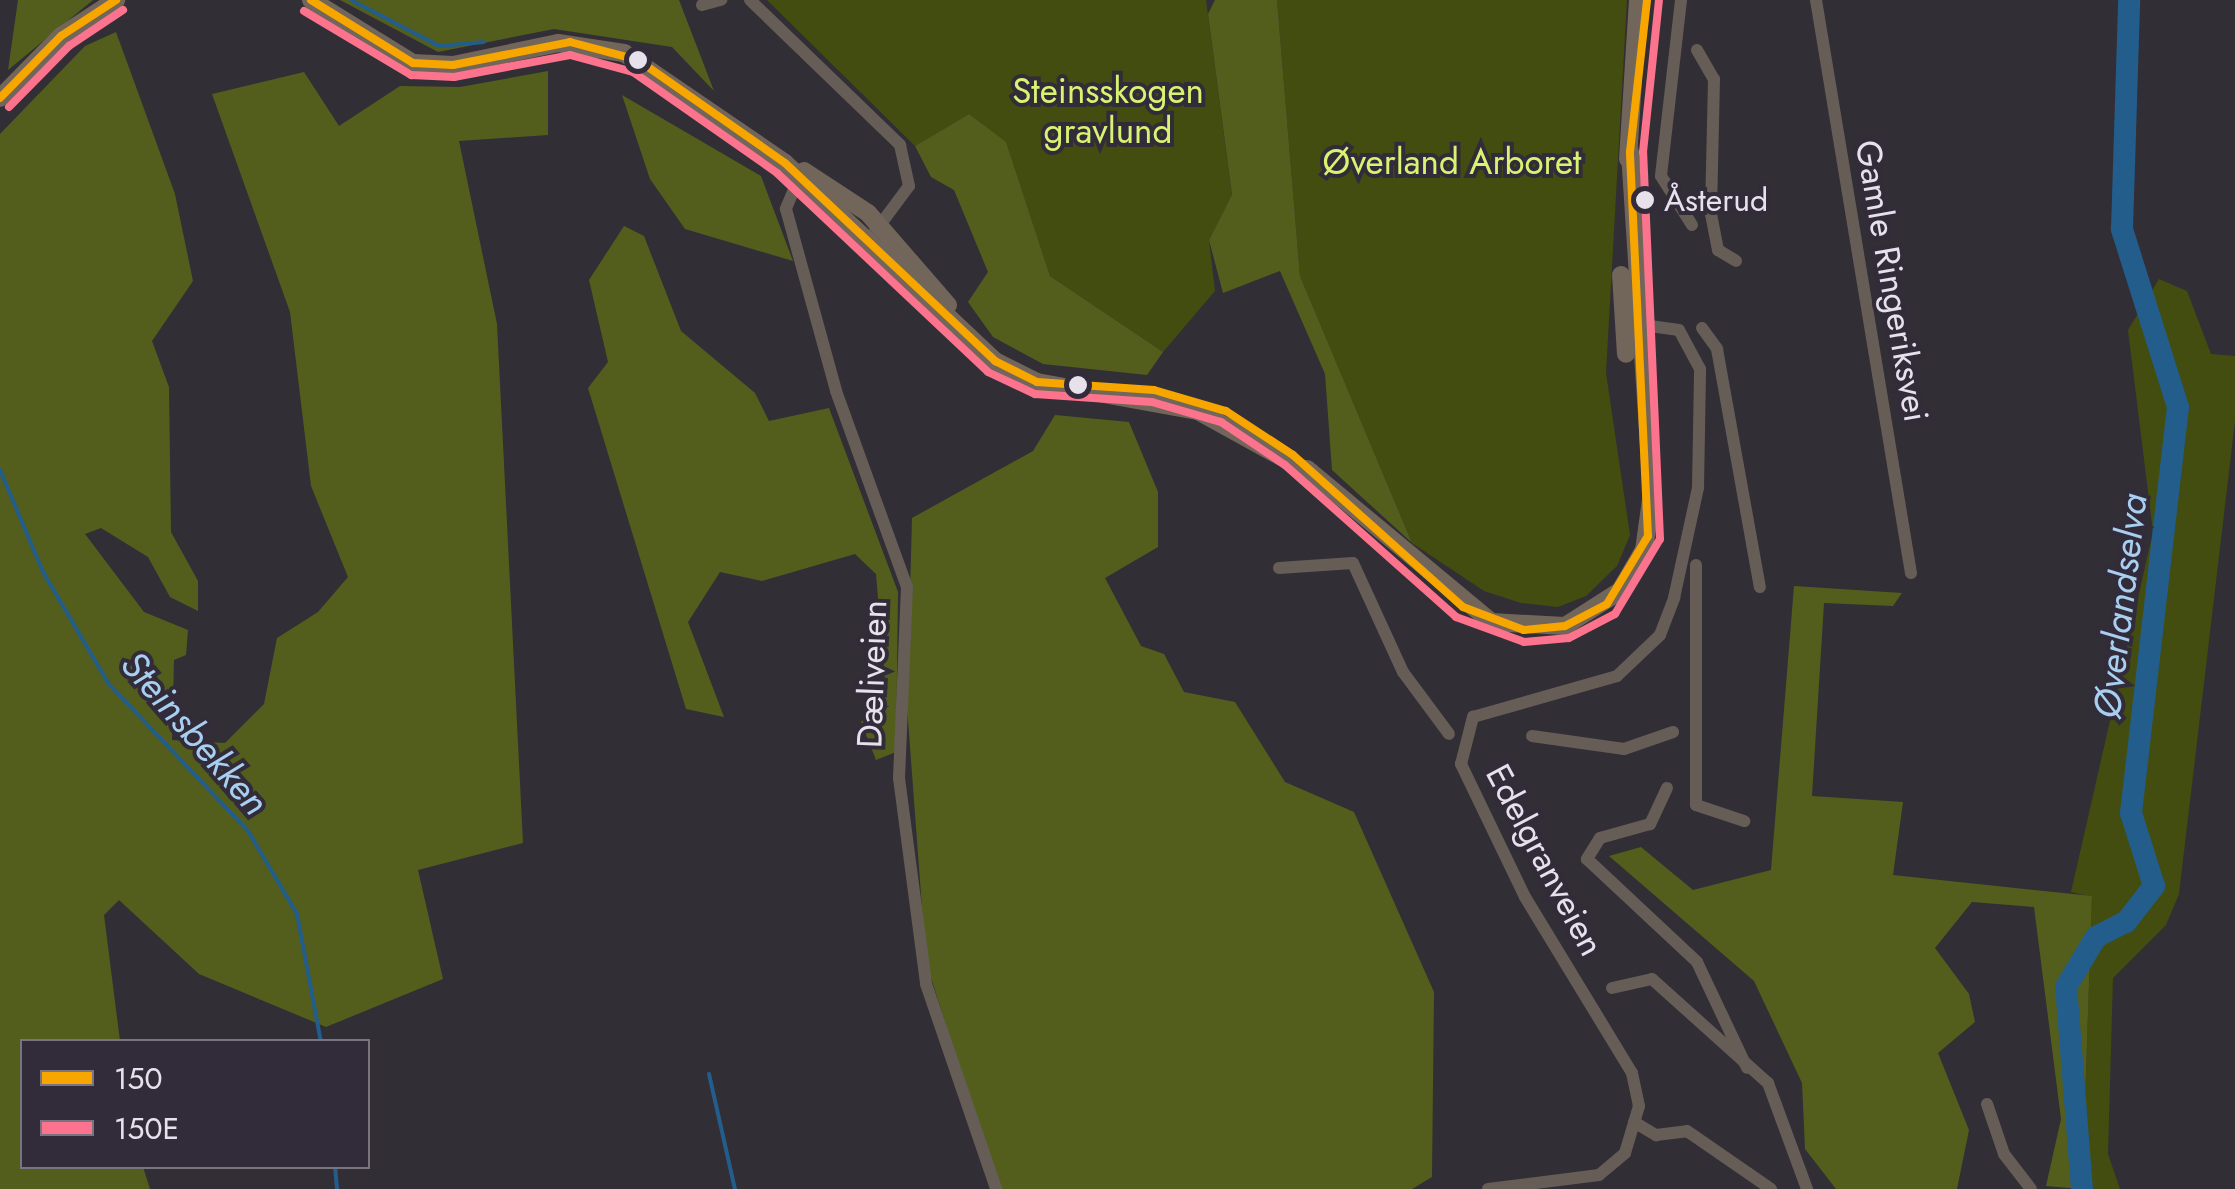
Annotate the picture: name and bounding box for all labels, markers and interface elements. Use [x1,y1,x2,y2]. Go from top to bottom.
unlabelled marker [628,50,648,70]
park label: Steinsskogen gravlund [1012,70,1204,152]
street label: Gamle Ringeriksvei [1847,137,1937,425]
park label: Øverland Arboret [1323,141,1581,183]
place label: Åsterud [1664,181,1768,219]
marker: Åsterud [1635,190,1655,210]
unlabelled marker [1068,375,1088,395]
water label: Øverlandselva [2084,491,2156,721]
street label: Dæliveien [848,599,896,749]
water label: Steinsbekken [112,642,278,824]
street label: Edelgranveien [1477,757,1613,963]
legend [20,1039,370,1169]
text: 150 [114,1057,162,1100]
text: 150E [114,1107,179,1150]

